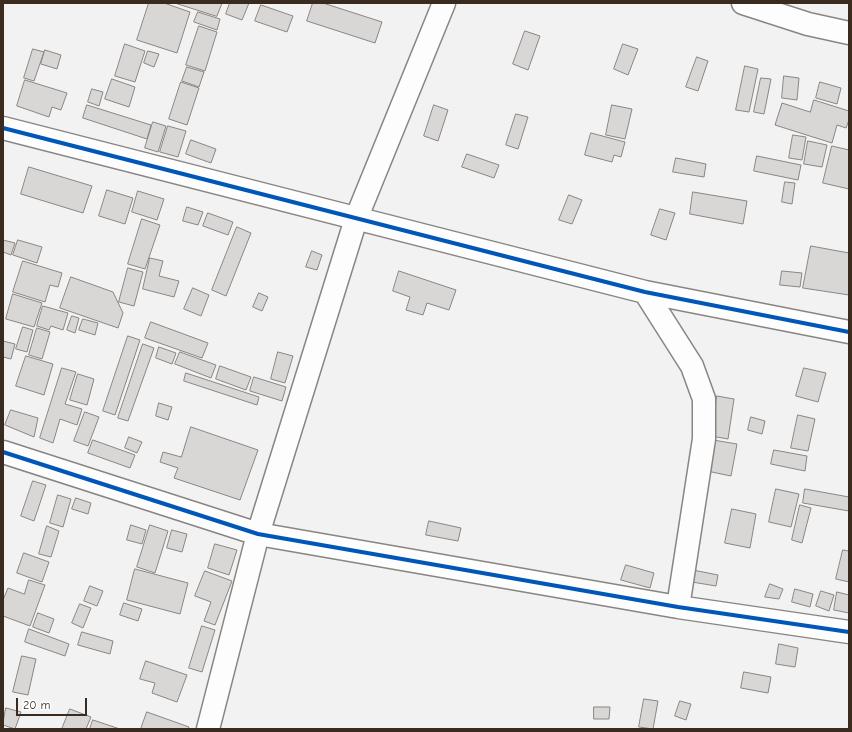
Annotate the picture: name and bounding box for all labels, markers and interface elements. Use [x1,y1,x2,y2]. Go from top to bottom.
scale bar [18,690,89,716]
text: 20 m [23,698,51,712]

